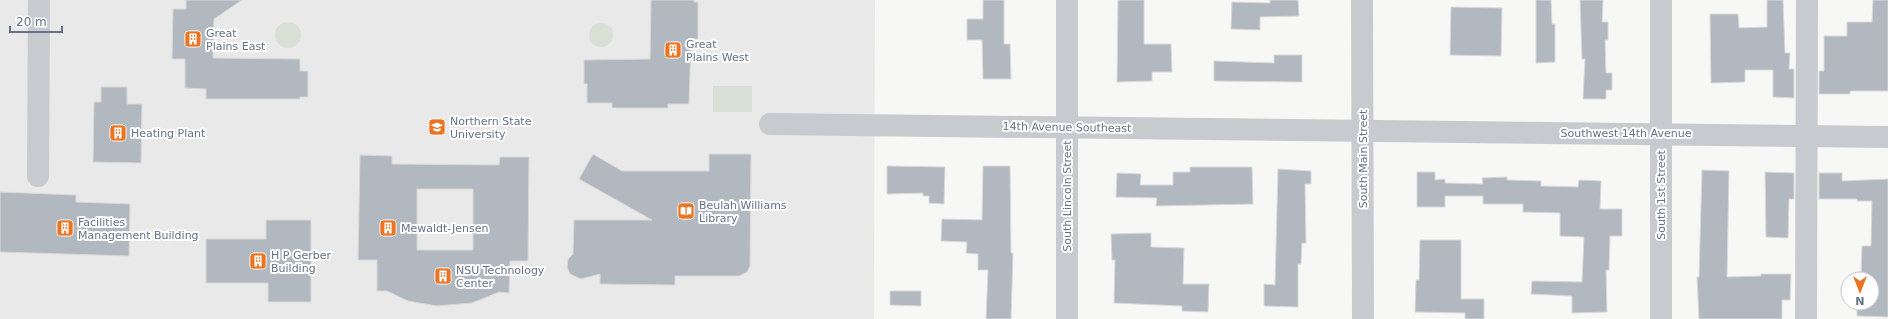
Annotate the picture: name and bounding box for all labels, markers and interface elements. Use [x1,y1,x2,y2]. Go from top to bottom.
scale bar [10,8,62,34]
text: 20 m [16,15,47,29]
place label: Great Plains East [206,27,266,53]
building icon: Great Plains East [183,29,203,49]
place label: Great Plains West [686,38,749,64]
building icon: Great Plains West [663,40,683,60]
street label: South Main Street [1357,109,1370,208]
place label: Northern State University [450,115,532,141]
school or university icon: Northern State University [427,117,447,137]
street label: 14th Avenue Southeast [1003,120,1132,135]
building icon: Heating Plant [108,123,128,143]
place label: Heating Plant [131,127,206,140]
street label: Southwest 14th Avenue [1561,127,1692,140]
street label: South Lincoln Street [1061,140,1074,252]
street label: South 1st Street [1655,150,1668,240]
place label: Beulah Williams Library [699,199,787,225]
library icon: Beulah Williams Library [676,201,696,221]
place label: Facilities Management Building [78,216,199,242]
building icon: Facilities Management Building [55,218,75,238]
building icon: Mewaldt-Jensen [378,218,398,238]
place label: Mewaldt-Jensen [401,222,488,235]
place label: H P Gerber Building [271,249,331,275]
building icon: H P Gerber Building [248,251,268,271]
place label: NSU Technology Center [456,264,545,290]
building icon: NSU Technology Center [433,266,453,286]
north arrow [1840,271,1880,311]
text: N [1855,294,1865,307]

